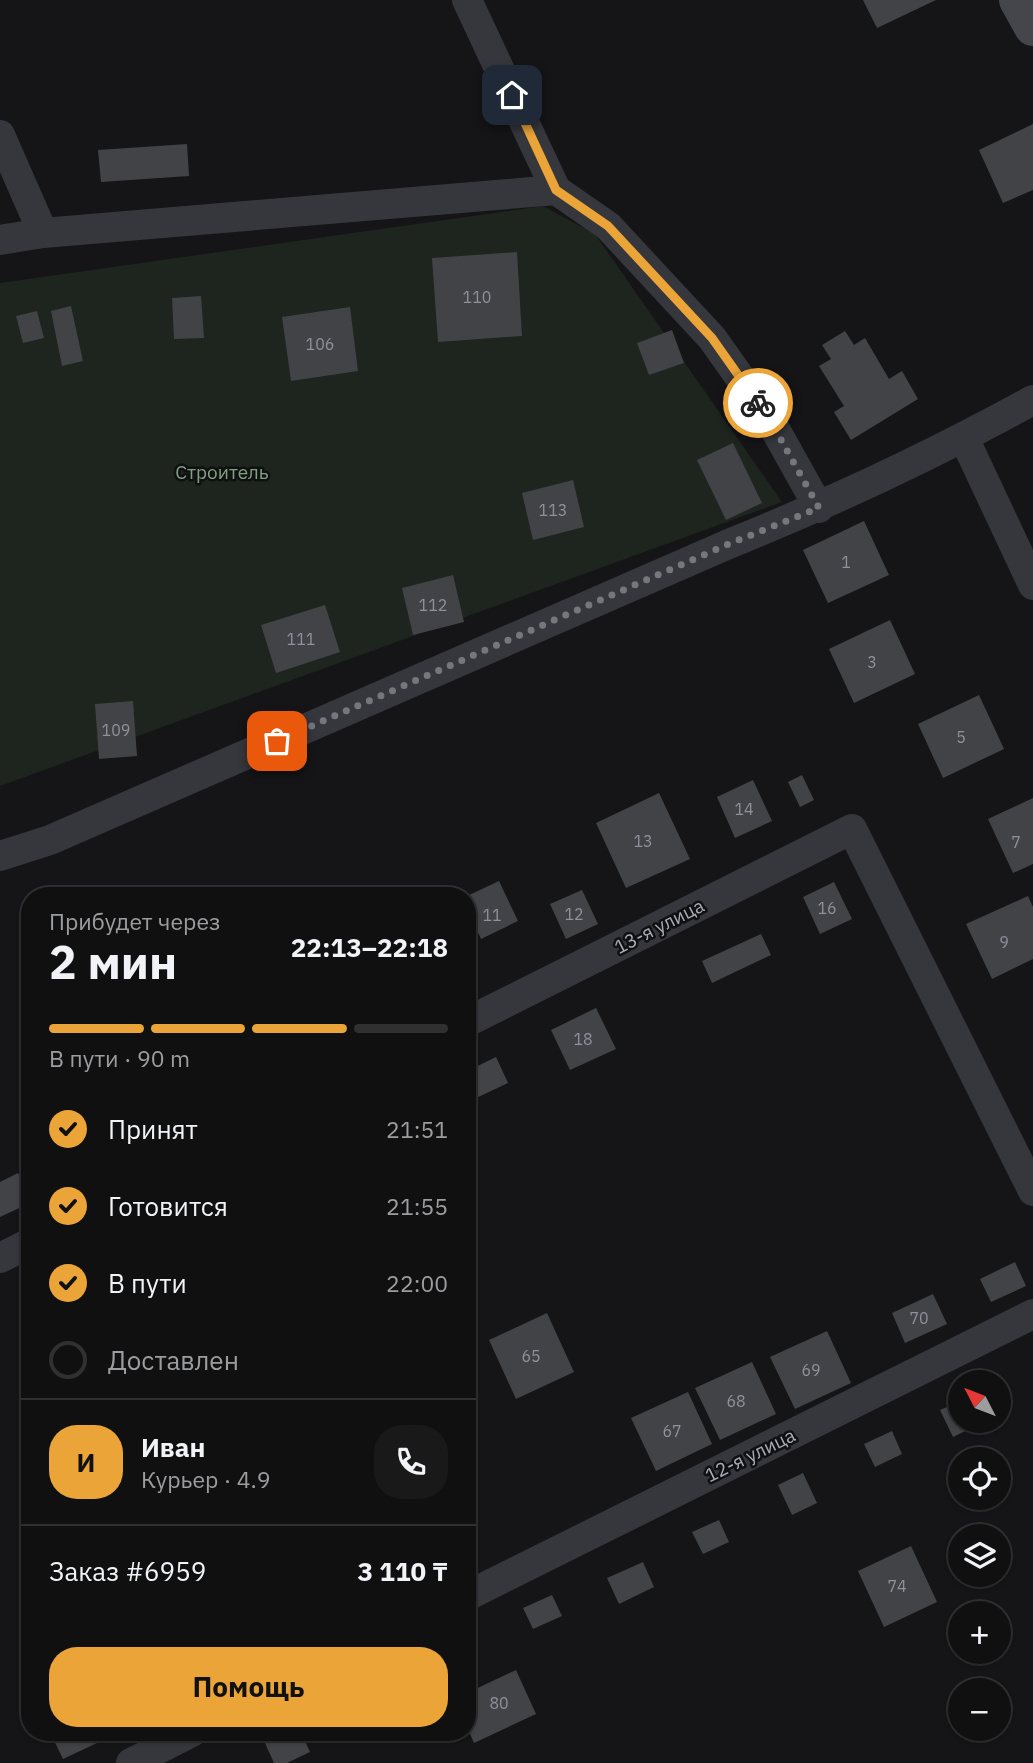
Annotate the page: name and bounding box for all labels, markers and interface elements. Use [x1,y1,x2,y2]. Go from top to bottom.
pin [482,65,542,125]
icon: home [493,76,531,114]
house number: 110 [463,287,491,307]
house number: 106 [306,334,334,354]
courier [723,368,793,438]
icon: bike [739,384,777,422]
park label: Строитель [175,460,269,484]
house number: 113 [539,500,567,520]
house number: 1 [841,552,851,572]
house number: 112 [419,595,447,615]
house number: 111 [287,629,315,649]
house number: 3 [867,652,877,672]
pin [247,711,307,771]
house number: 109 [102,720,130,740]
icon: bag [258,722,296,760]
house number: 5 [956,727,966,747]
house number: 14 [734,799,754,819]
house number: 13 [633,831,653,851]
house number: 7 [1011,832,1021,852]
street label: 13-я улица [610,893,708,959]
house number: 16 [817,898,837,918]
house number: 12 [564,904,584,924]
house number: 11 [482,905,502,925]
text: Прибудет через [49,906,221,936]
text: 22:13–22:18 [291,930,448,964]
text: 2 мин [49,932,177,992]
house number: 9 [999,932,1009,952]
house number: 18 [573,1029,593,1049]
text: В пути · 90 m [49,1043,190,1073]
icon: check [49,1110,87,1148]
text: Принят [108,1112,198,1146]
text: 21:51 [386,1114,448,1144]
icon: check [49,1187,87,1225]
text: Готовится [108,1189,228,1223]
text: 21:55 [386,1191,448,1221]
icon: check [49,1264,87,1302]
text: В пути [108,1266,187,1300]
text: 22:00 [386,1268,448,1298]
house number: 70 [909,1308,929,1328]
text: Доставлен [108,1343,239,1377]
house number: 65 [521,1346,541,1366]
house number: 69 [801,1360,821,1380]
north arrow [948,1370,1012,1433]
map controls [948,1370,1011,1741]
house number: 68 [726,1391,746,1411]
house number: 67 [662,1421,682,1441]
street label: 12-я улица [701,1423,799,1487]
button: phone [374,1425,448,1499]
text: Иван [141,1430,206,1464]
text: И [77,1445,95,1479]
button: locate [948,1447,1011,1510]
text: Курьер · 4.9 [141,1464,271,1494]
button: layers [948,1524,1011,1587]
text: Заказ #6959 [49,1554,206,1588]
text: 3 110 ₸ [358,1554,448,1588]
house number: 74 [887,1576,907,1596]
button: + [948,1601,1011,1664]
button: Помощь [49,1647,448,1727]
button: − [948,1678,1011,1741]
house number: 80 [489,1693,509,1713]

